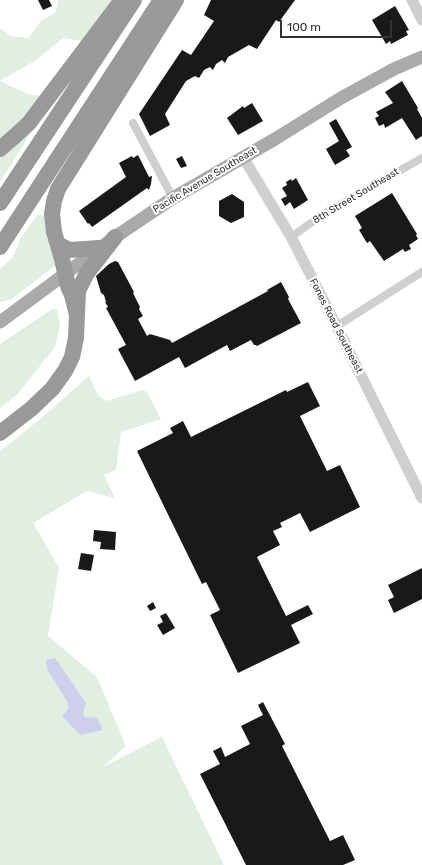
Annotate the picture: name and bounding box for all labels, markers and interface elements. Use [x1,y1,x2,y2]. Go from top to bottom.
scale bar [282,12,394,38]
text: 100 m [287,20,321,34]
street label: Pacific Avenue Southeast [151,144,259,216]
street label: 8th Street Southeast [311,166,401,226]
street label: Fones Road Southeast [307,277,365,375]

